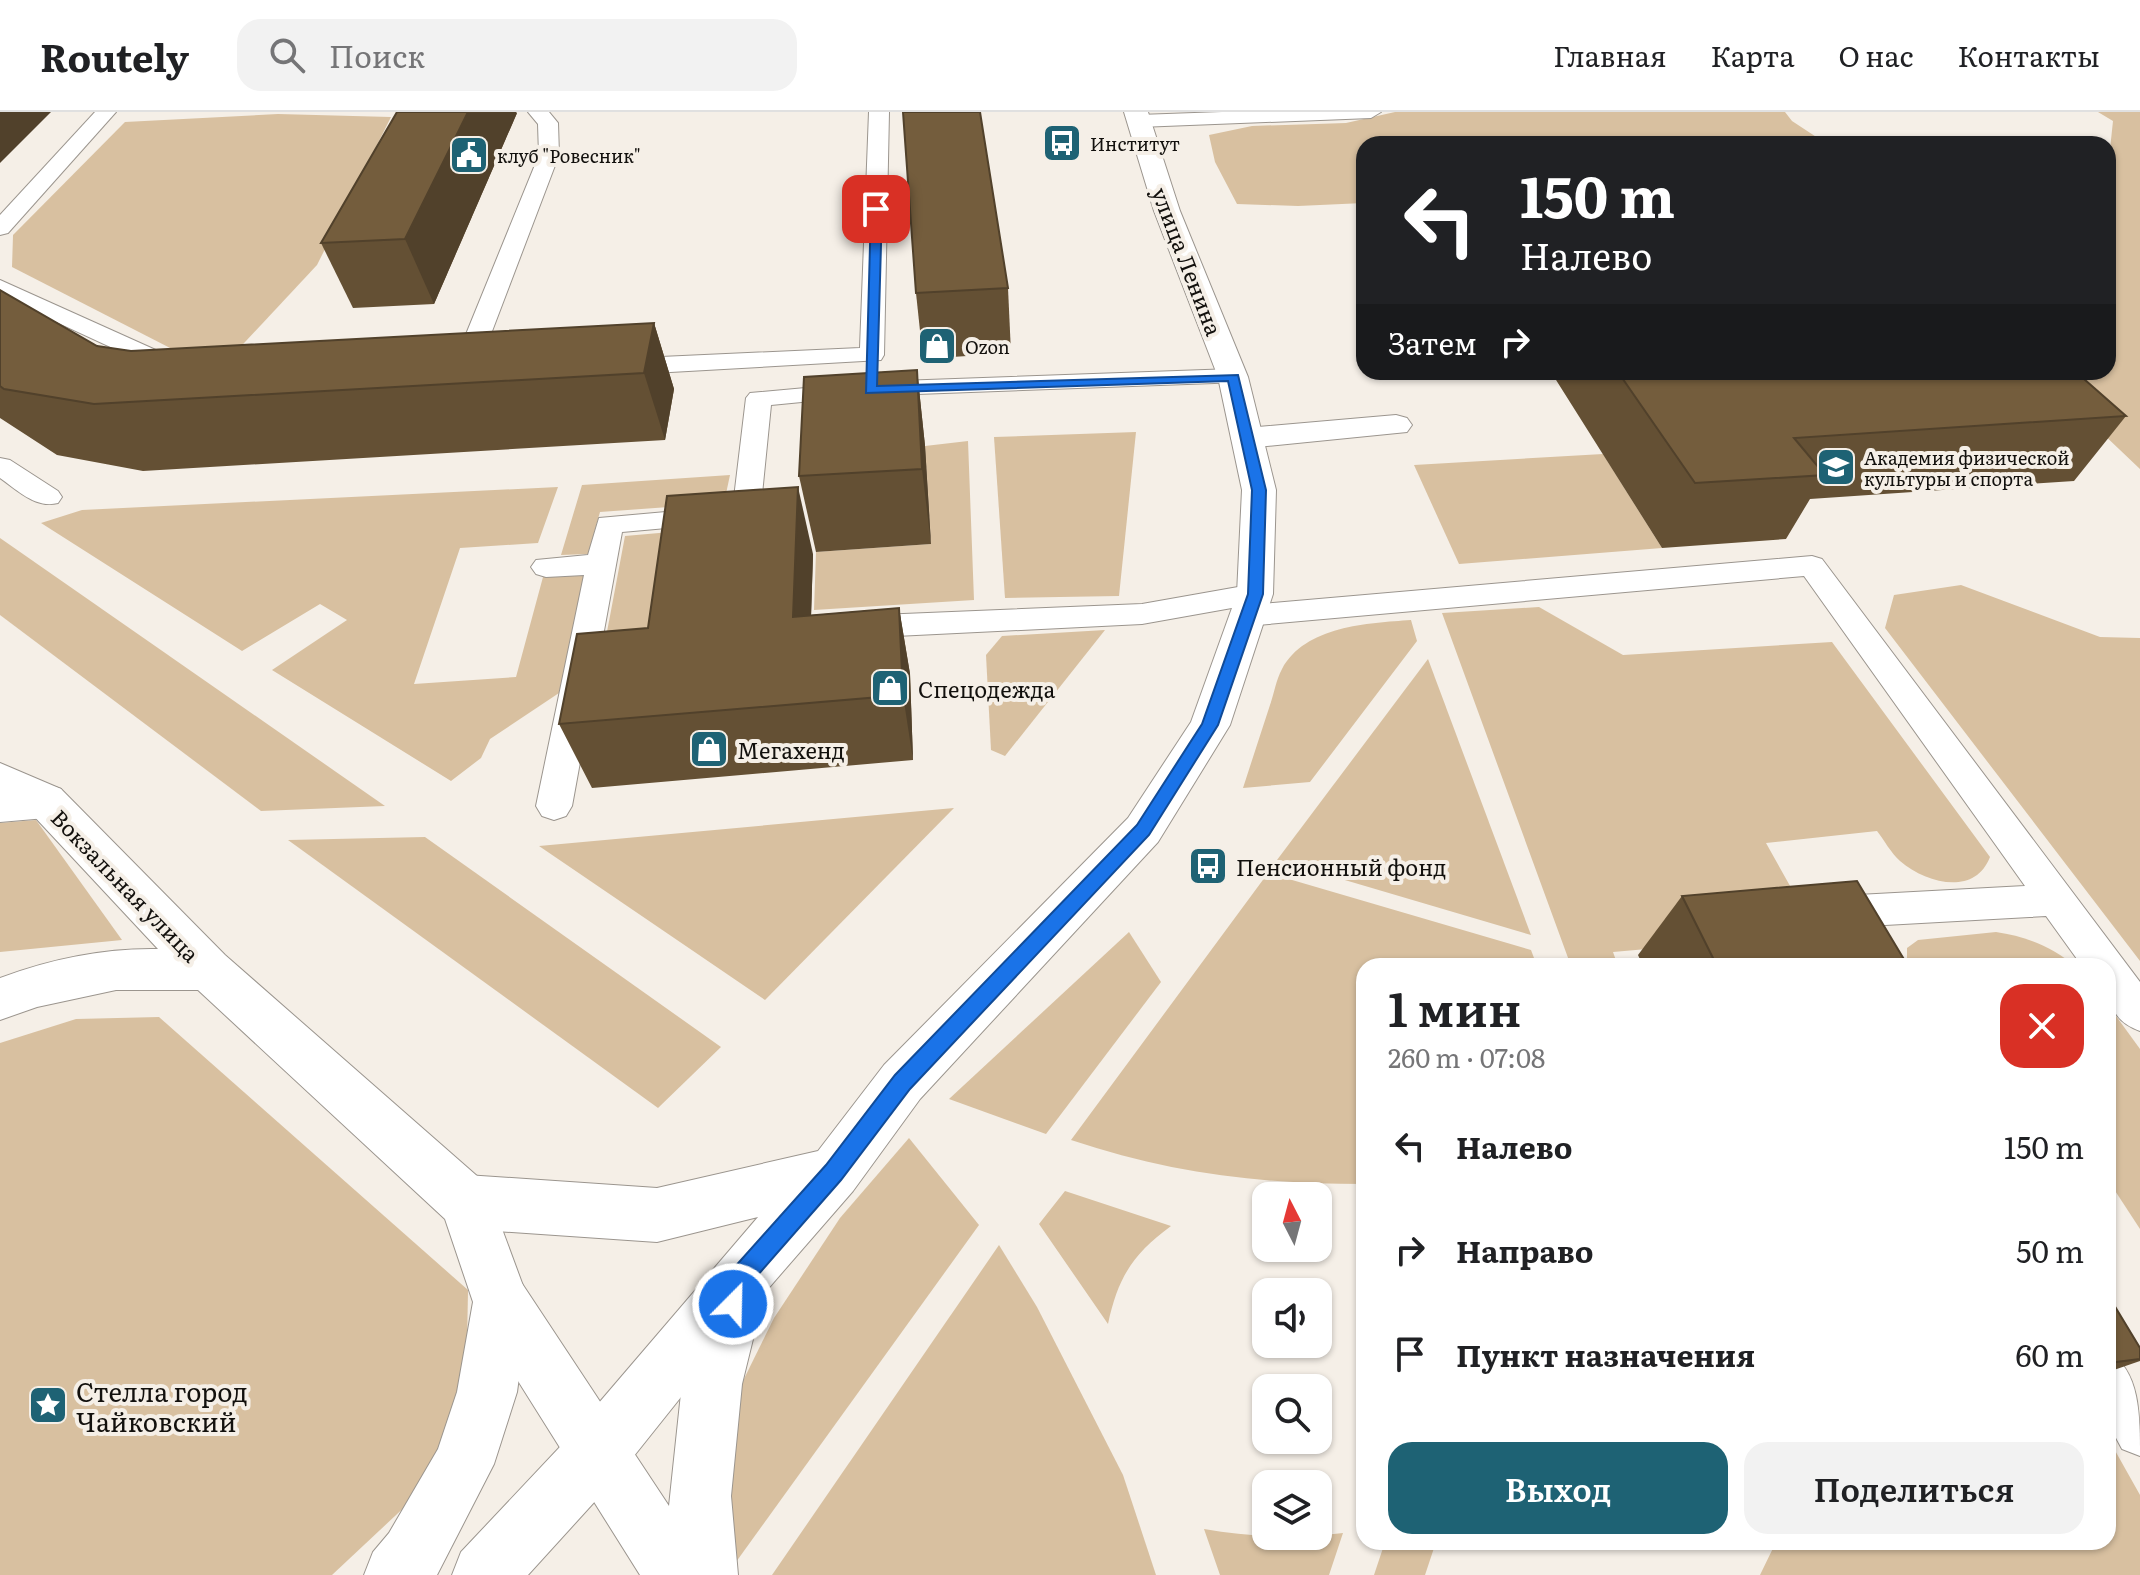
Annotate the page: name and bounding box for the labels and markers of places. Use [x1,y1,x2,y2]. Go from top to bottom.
bus stop icon: Институт [1041,122,1083,164]
place label: Институт [1090,130,1180,157]
public building icon: клуб "Ровесник" [448,134,490,176]
place label: клуб "Ровесник" [497,142,641,169]
pin [842,175,910,243]
shop icon: Ozon [916,325,958,367]
place label: Ozon [965,333,1010,360]
place label: Академия физической культуры и спорта [1864,444,2070,492]
school or university icon: Академия физической культуры и спорта [1815,446,1857,488]
shop icon: Спецодежда [869,667,911,709]
place label: Спецодежда [918,672,1056,705]
shop icon: Мегахенд [688,728,730,770]
place label: Мегахенд [737,733,845,766]
bus stop icon: Пенсионный фонд [1187,845,1229,887]
place label: Пенсионный фонд [1236,850,1446,883]
place label: Стелла город Чайковский [76,1371,248,1440]
place icon: Стелла город Чайковский [27,1384,69,1426]

